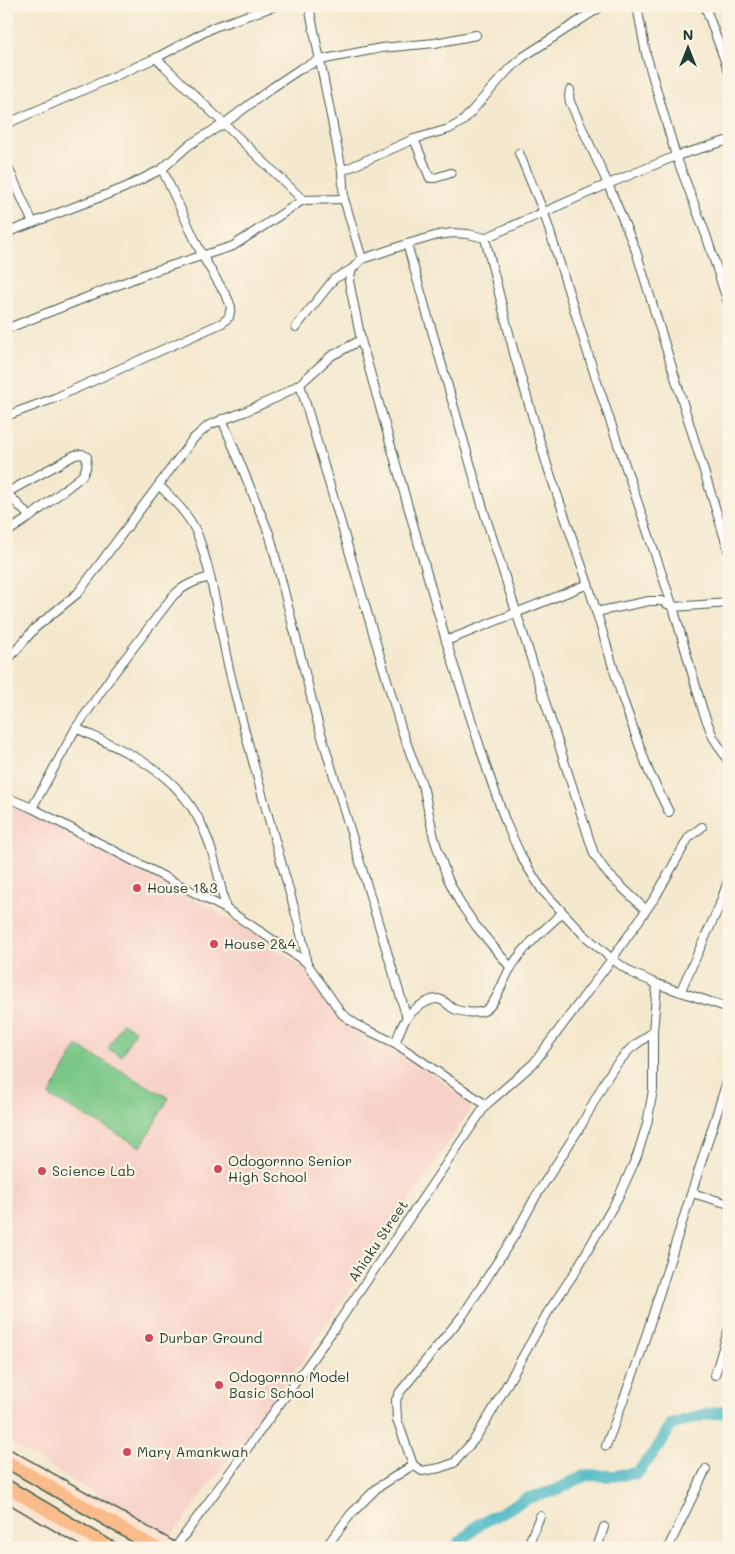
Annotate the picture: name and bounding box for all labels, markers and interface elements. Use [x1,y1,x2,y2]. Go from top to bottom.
north arrow [662,22,712,72]
text: N [683,25,693,44]
place label: House 1&3 [147,878,217,897]
marker: House 1&3 [131,882,143,894]
place label: House 2&4 [224,934,297,953]
marker: House 2&4 [208,938,220,950]
place label: Odogornno Senior High School [228,1151,352,1186]
place label: Science Lab [52,1161,135,1180]
marker: Odogornno Senior High School [212,1163,224,1175]
marker: Science Lab [36,1165,48,1177]
street label: Ahiaku Street [343,1196,412,1285]
place label: Durbar Ground [159,1328,263,1347]
marker: Durbar Ground [143,1332,155,1344]
place label: Odogornno Model Basic School [229,1367,350,1402]
marker: Odogornno Model Basic School [213,1379,225,1391]
place label: Mary Amankwah [137,1442,248,1461]
marker: Mary Amankwah [121,1446,133,1458]

